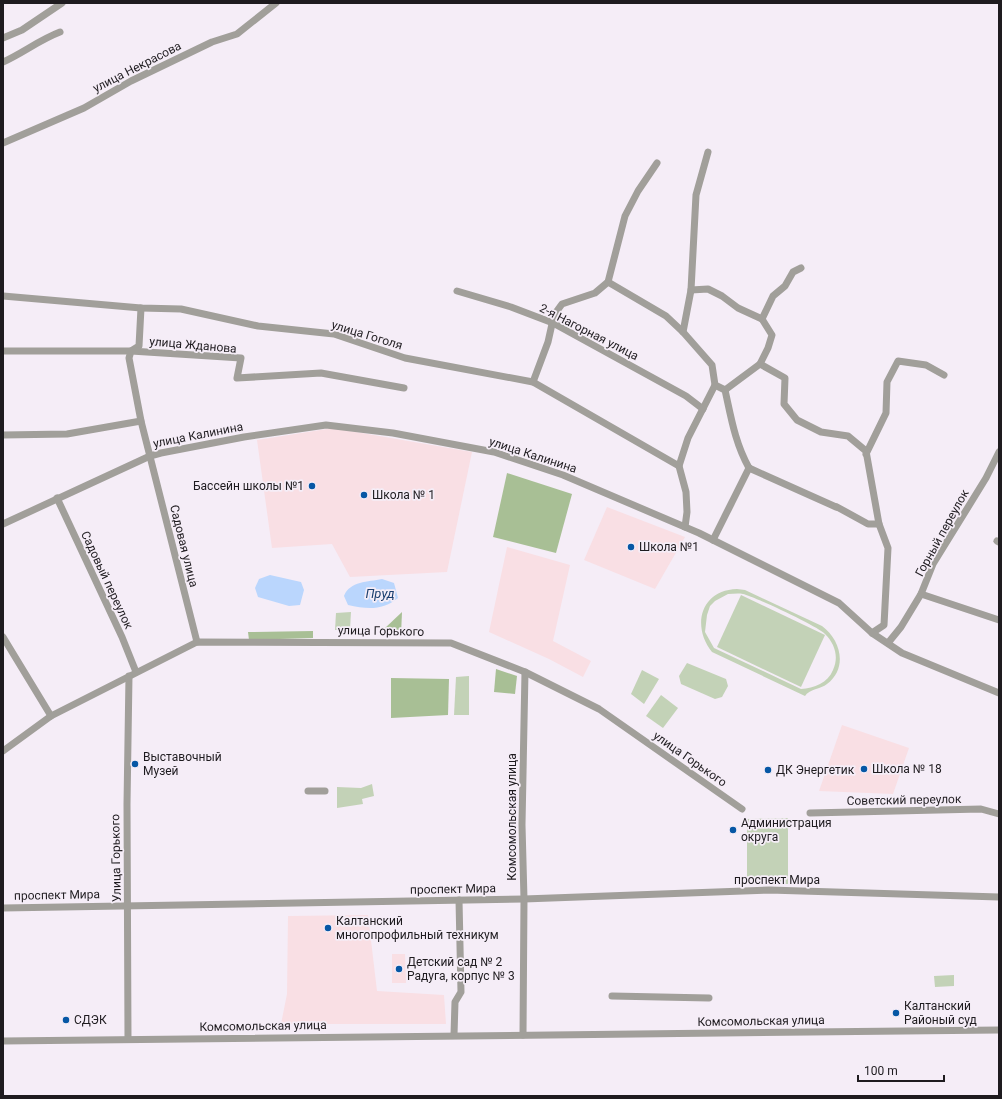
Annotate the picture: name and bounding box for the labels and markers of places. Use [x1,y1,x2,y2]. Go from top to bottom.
place label: Бассейн школы №1 [193,479,304,493]
marker: Бассейн школы №1 [307,481,317,491]
place label: Школа № 1 [372,488,435,502]
marker: Школа № 1 [359,490,369,500]
place label: Школа №1 [639,540,699,554]
marker: Школа №1 [626,542,636,552]
place label: Выставочный Музей [143,750,222,778]
marker: Выставочный Музей [130,759,140,769]
place label: Школа № 18 [872,762,942,776]
place label: ДК Энергетик [776,763,855,777]
marker: Школа № 18 [859,764,869,774]
marker: ДК Энергетик [763,765,773,775]
place label: Администрация округа [741,816,832,844]
marker: Администрация округа [728,825,738,835]
place label: Калтанский многопрофильный техникум [336,914,499,942]
marker: Калтанский многопрофильный техникум [323,923,333,933]
place label: Детский сад № 2 Радуга, корпус № 3 [407,955,515,983]
marker: Детский сад № 2 Радуга, корпус № 3 [394,964,404,974]
place label: Калтанский Районый суд [904,999,977,1027]
marker: Калтанский Районый суд [891,1008,901,1018]
place label: СДЭК [74,1013,107,1027]
marker: СДЭК [61,1015,71,1025]

